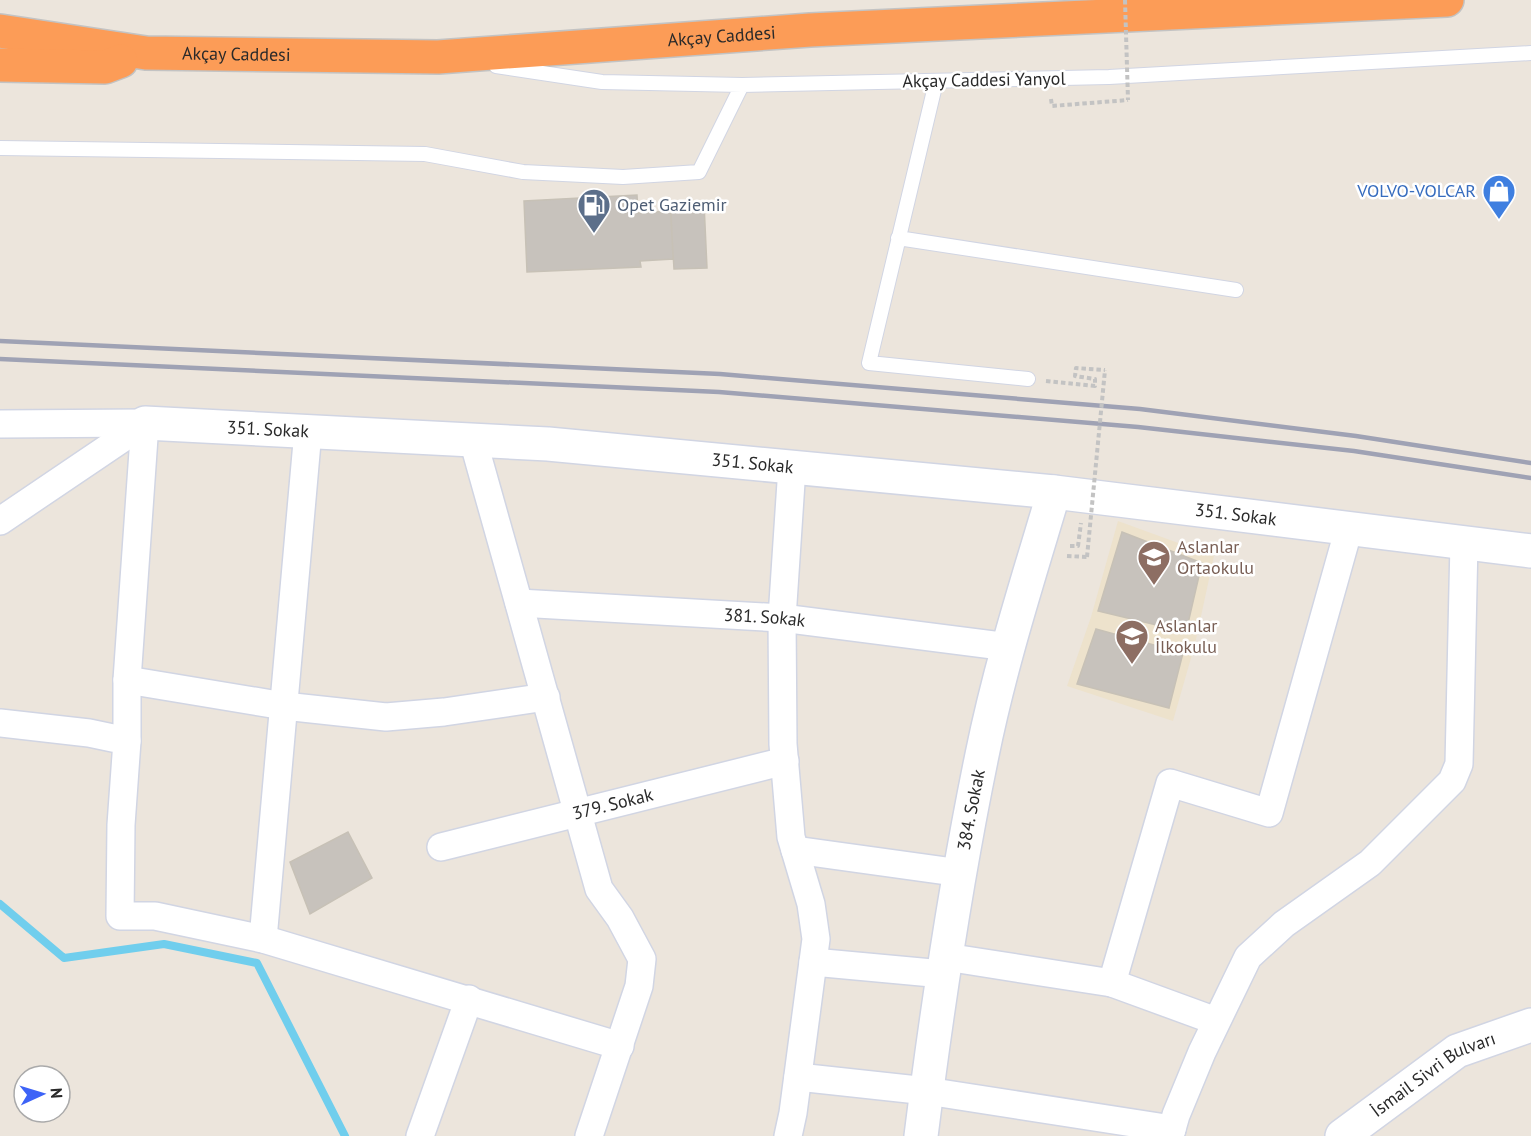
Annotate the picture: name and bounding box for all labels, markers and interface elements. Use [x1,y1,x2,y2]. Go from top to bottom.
street label: Akçay Caddesi [667,21,776,51]
street label: Akçay Caddesi [182,41,291,66]
street label: Akçay Caddesi Yanyol [902,67,1067,92]
shop icon: VOLVO-VOLCAR [1481,173,1517,220]
place label: VOLVO-VOLCAR [1356,179,1476,202]
fuel station icon: Opet Gaziemir [576,187,612,234]
place label: Opet Gaziemir [617,193,727,216]
street label: 351. Sokak [226,415,310,443]
street label: 351. Sokak [711,448,795,478]
street label: 351. Sokak [1194,498,1278,530]
place label: Aslanlar Ortaokulu [1177,535,1254,579]
school or university icon: Aslanlar Ortaokulu [1136,539,1172,586]
street label: 381. Sokak [723,603,807,632]
place label: Aslanlar İlkokulu [1155,614,1217,658]
school or university icon: Aslanlar İlkokulu [1114,618,1150,665]
street label: 384. Sokak [952,767,990,852]
street label: 379. Sokak [570,782,656,825]
street label: İsmail Sivri Bulvarı [1366,1026,1498,1122]
north arrow [12,1064,72,1124]
text: N [47,1087,67,1099]

